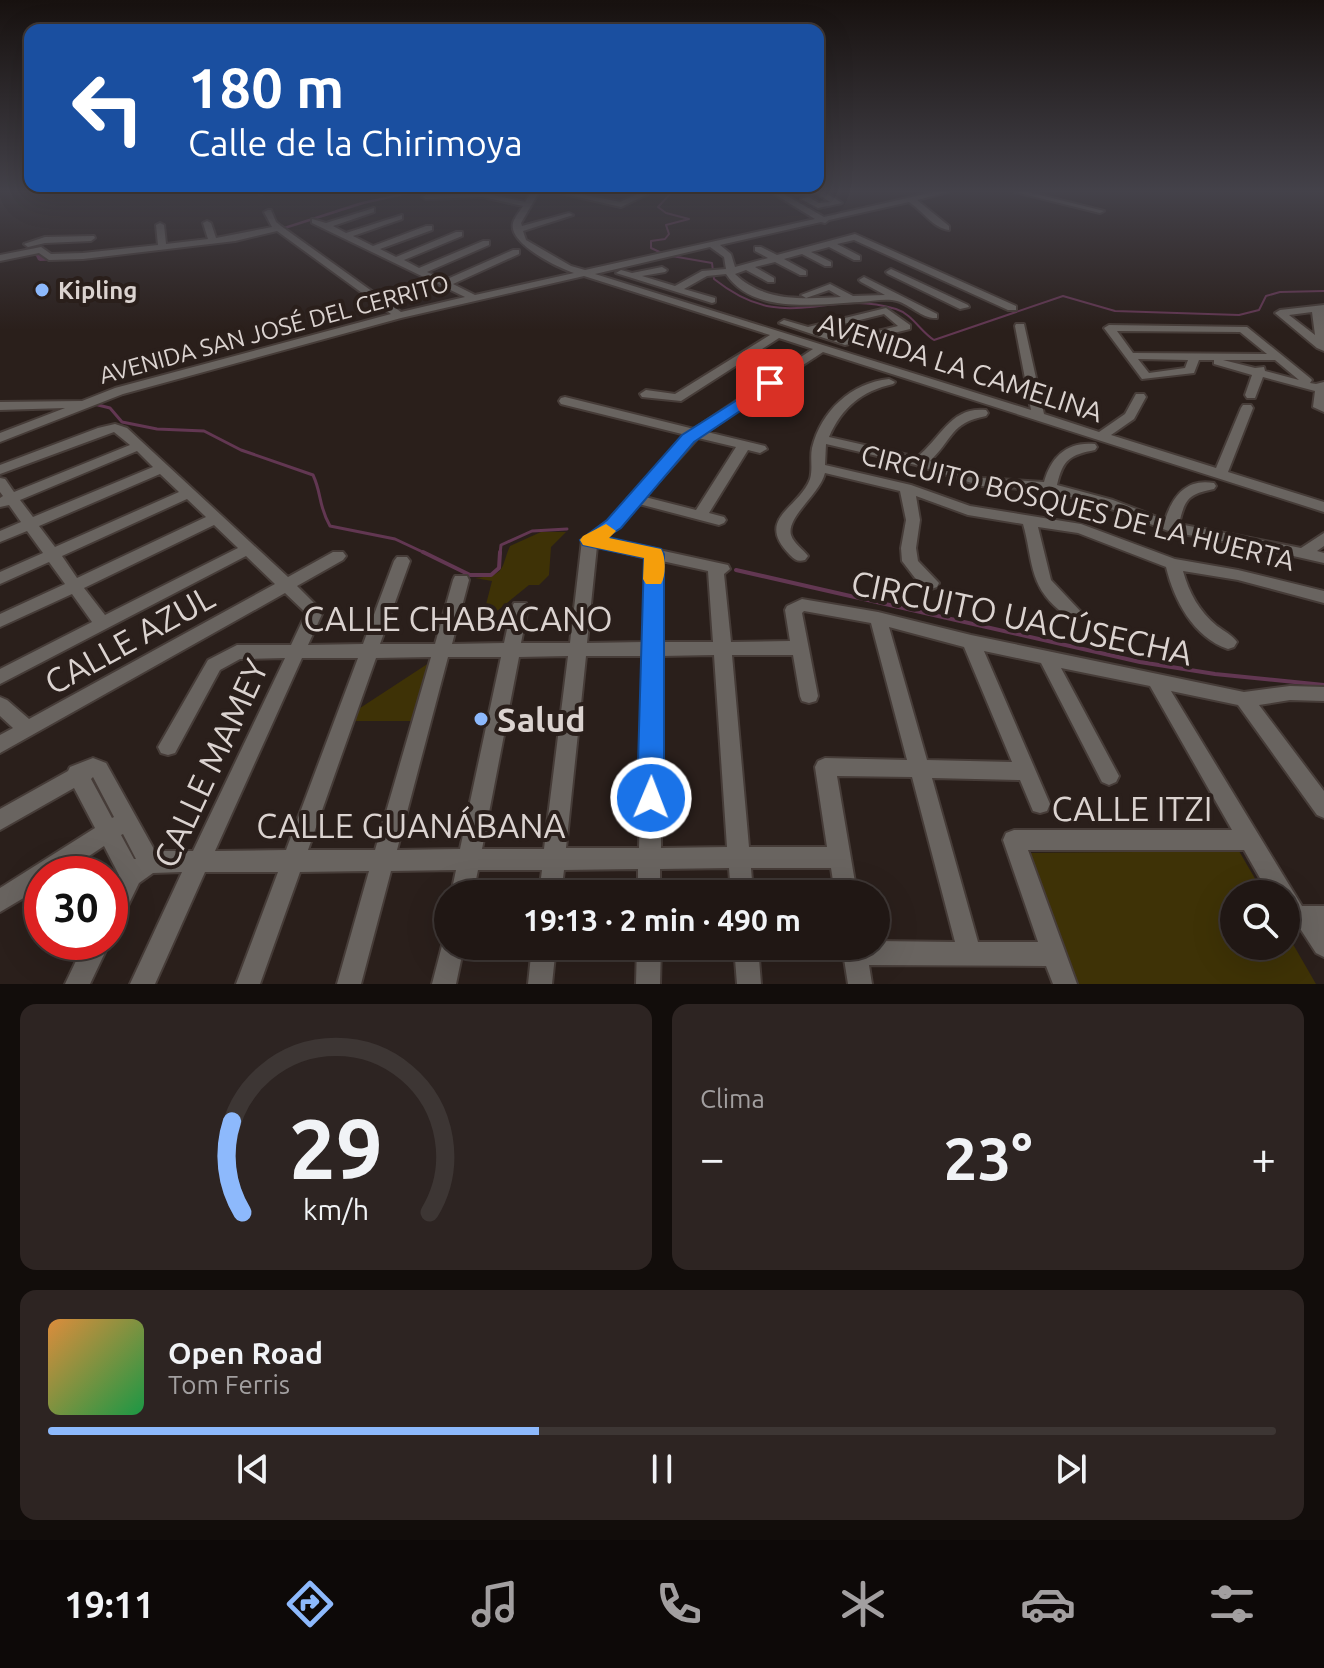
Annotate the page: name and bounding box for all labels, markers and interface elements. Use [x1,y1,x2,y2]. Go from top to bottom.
icon: left [56,56,160,160]
text: 180 m [188,56,344,119]
text: Calle de la Chirimoya [188,122,523,163]
street label: AVENIDA SAN JOSÉ DEL CERRITO [96,268,452,389]
place label: Kipling [58,277,137,304]
marker: Kipling [33,281,51,299]
street label: AVENIDA LA CAMELINA [815,306,1107,428]
pin [736,349,804,417]
icon: arrive [748,361,792,405]
street label: CIRCUITO BOSQUES DE LA HUERTA [858,438,1298,576]
street label: CIRCUITO UACÚSECHA [848,561,1196,672]
street label: CALLE AZUL [38,577,220,701]
street label: CALLE CHABACANO [303,599,613,637]
street label: CALLE MAMEY [145,653,275,873]
place label: Salud [497,700,586,738]
marker: Salud [472,710,490,728]
position arrow [609,756,693,840]
street label: CALLE ITZI [1052,789,1212,827]
street label: CALLE GUANÁBANA [256,805,566,844]
speed limit sign: 30 [24,856,128,960]
map controls [1220,880,1300,960]
button: search [1220,880,1300,960]
text: 19:13 · 2 min · 490 m [523,903,801,937]
text: Clima [700,1084,765,1113]
text: 29 [289,1101,383,1195]
text: 23° [944,1124,1032,1191]
text: − [700,1133,725,1182]
text: + [1251,1133,1276,1182]
text: km/h [303,1193,369,1225]
text: Open Road [168,1336,323,1370]
text: Tom Ferris [168,1370,290,1399]
icon: previous [231,1447,275,1491]
icon: pause [640,1447,684,1491]
icon: next [1049,1447,1093,1491]
icon: directions [282,1576,338,1632]
icon: music [467,1576,523,1632]
icon: phone [651,1576,707,1632]
icon: climate [835,1576,891,1632]
icon: car [1020,1576,1076,1632]
icon: filters [1204,1576,1260,1632]
text: 19:11 [64,1584,154,1625]

